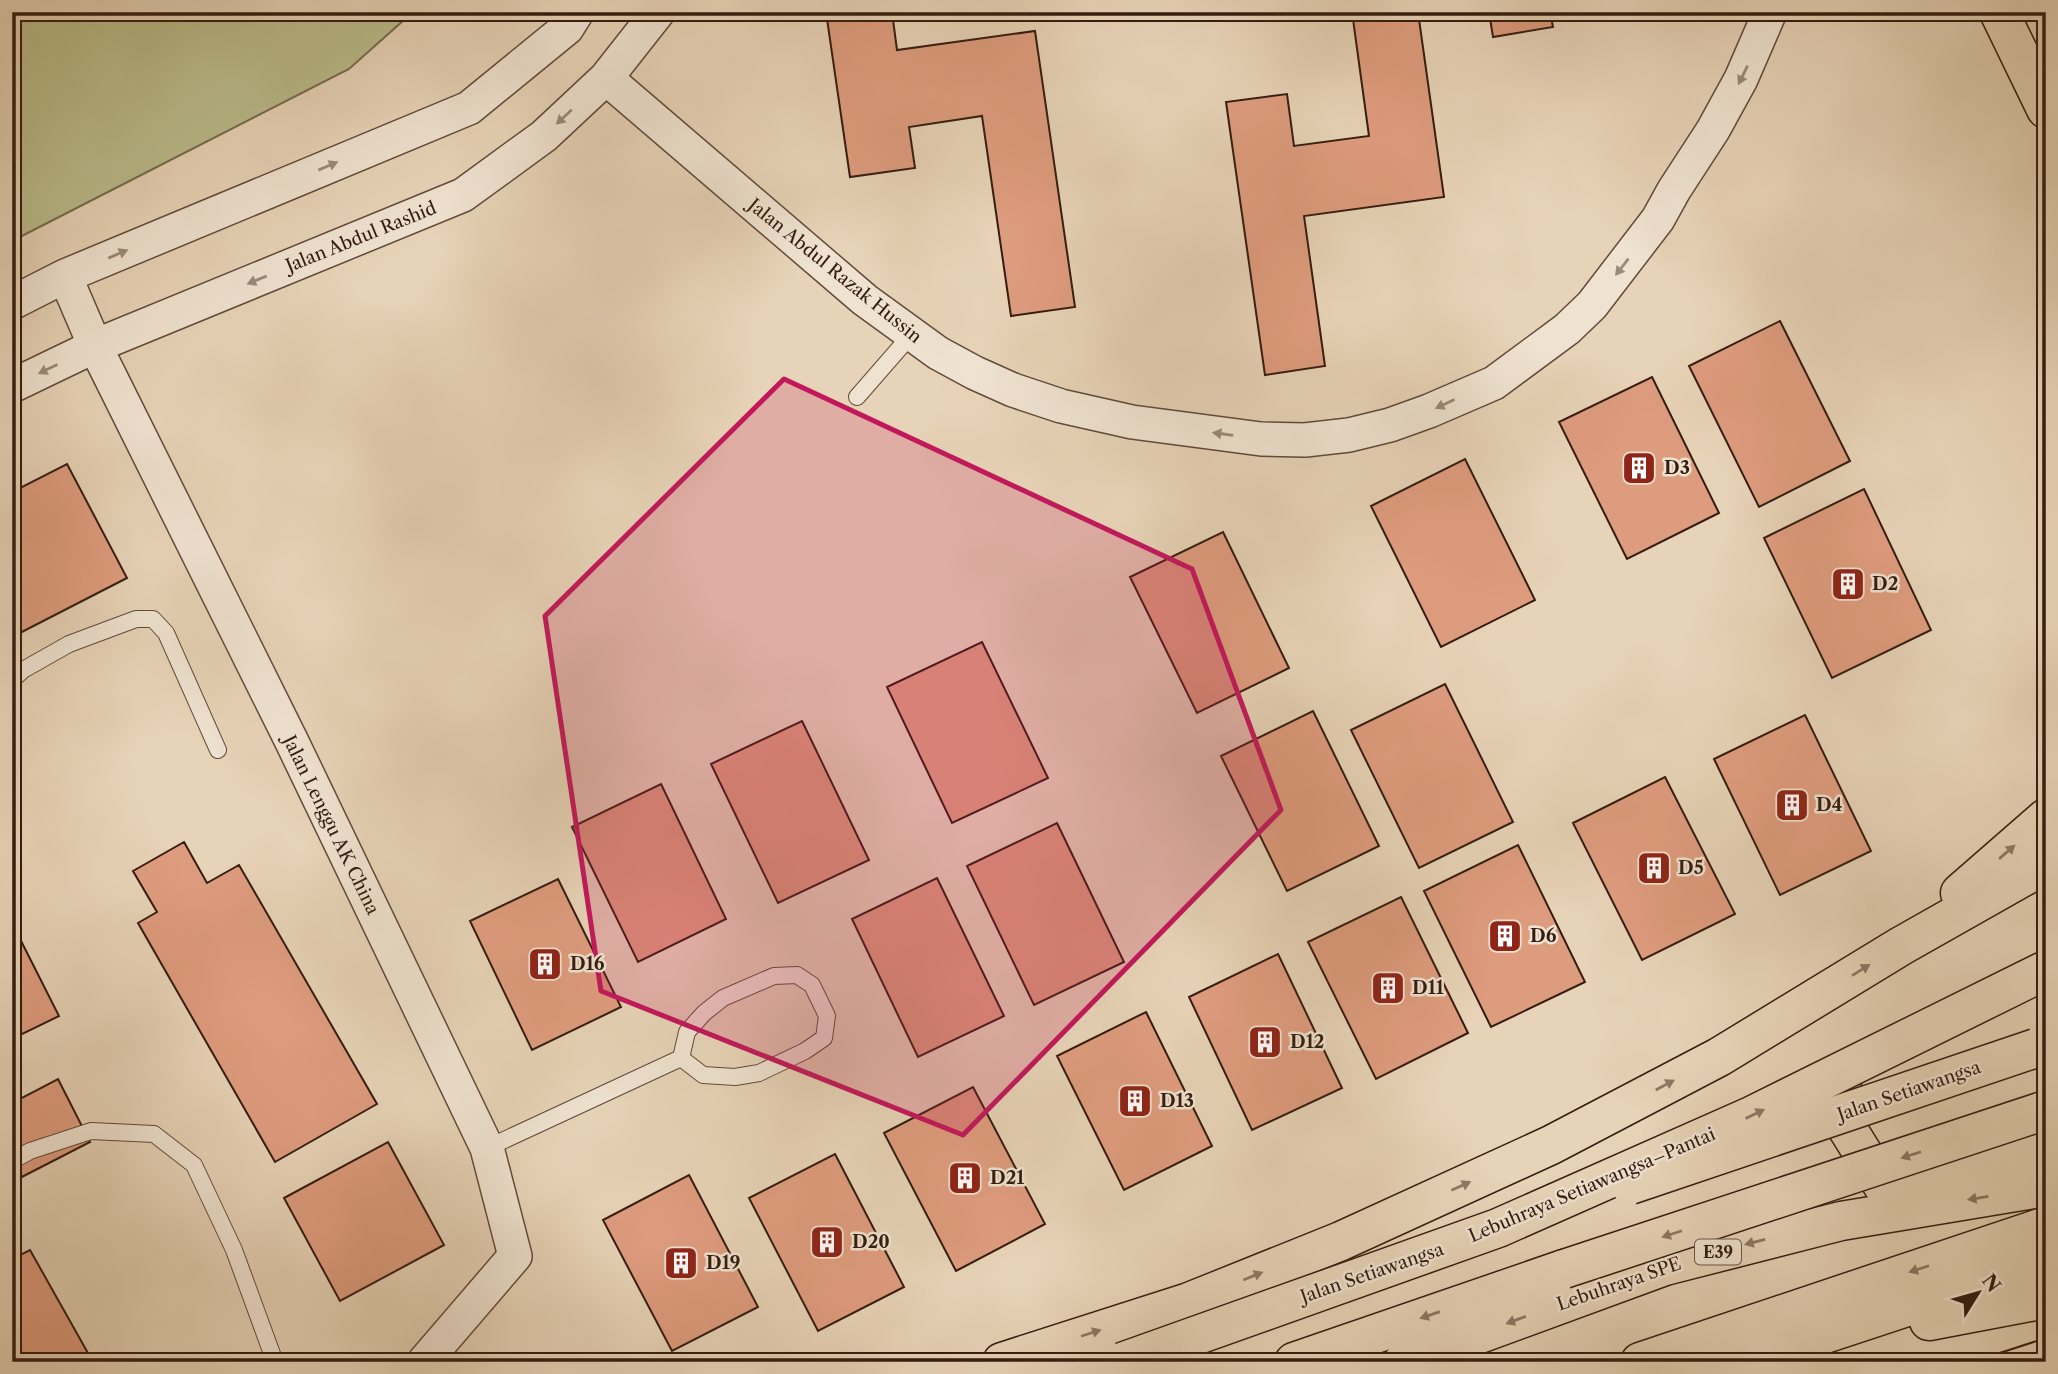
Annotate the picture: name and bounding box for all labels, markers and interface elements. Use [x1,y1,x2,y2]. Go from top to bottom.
one-way arrow [1737,65,1748,85]
one-way arrow [555,109,572,126]
one-way arrow [318,160,339,171]
street label: Jalan Abdul Razak Hussin [741,192,926,348]
street label: Jalan Abdul Rashid [280,197,440,278]
one-way arrow [108,248,129,259]
one-way arrow [1614,257,1629,275]
one-way arrow [246,274,267,285]
one-way arrow [38,363,58,374]
one-way arrow [1435,398,1455,410]
one-way arrow [1212,428,1234,439]
building icon: D3 [1620,449,1658,487]
place label: D3 [1664,457,1690,479]
building icon: D2 [1829,565,1867,603]
place label: D2 [1872,573,1898,595]
street label: Jalan Lenggu AK China [277,729,384,919]
building icon: D4 [1773,786,1811,824]
place label: D4 [1816,794,1842,816]
one-way arrow [1998,844,2016,860]
building icon: D5 [1635,849,1673,887]
place label: D5 [1678,857,1704,879]
building icon: D6 [1486,917,1524,955]
place label: D6 [1530,925,1557,947]
building icon: D16 [526,945,564,983]
place label: D16 [570,953,605,975]
one-way arrow [1852,963,1871,976]
building icon: D11 [1369,969,1407,1007]
place label: D11 [1412,977,1444,999]
building icon: D12 [1246,1023,1284,1061]
place label: D12 [1290,1031,1324,1053]
street label: Jalan Setiawangsa [1832,1056,1984,1127]
one-way arrow [1655,1080,1675,1091]
building icon: D13 [1116,1082,1154,1120]
place label: D13 [1160,1090,1194,1112]
one-way arrow [1745,1108,1765,1120]
street label: Lebuhraya Setiawangsa–Pantai [1465,1123,1719,1247]
one-way arrow [1900,1150,1921,1161]
building icon: D21 [946,1159,984,1197]
place label: D21 [990,1167,1024,1189]
one-way arrow [1451,1180,1472,1191]
one-way arrow [1967,1193,1989,1204]
building icon: D20 [808,1223,846,1261]
one-way arrow [1661,1229,1682,1239]
place label: D20 [852,1231,890,1253]
one-way arrow [1744,1237,1766,1248]
street label: Jalan Setiawangsa [1295,1238,1447,1309]
road number: E39 [1695,1240,1741,1264]
building icon: D19 [662,1244,700,1282]
place label: D19 [706,1252,740,1274]
street label: Lebuhraya SPE [1554,1252,1684,1316]
north arrow [1942,1258,2012,1328]
one-way arrow [1908,1264,1929,1275]
text: N [1977,1270,2005,1297]
one-way arrow [1242,1271,1263,1282]
one-way arrow [1419,1310,1440,1321]
one-way arrow [1506,1315,1527,1326]
one-way arrow [1080,1328,1101,1338]

